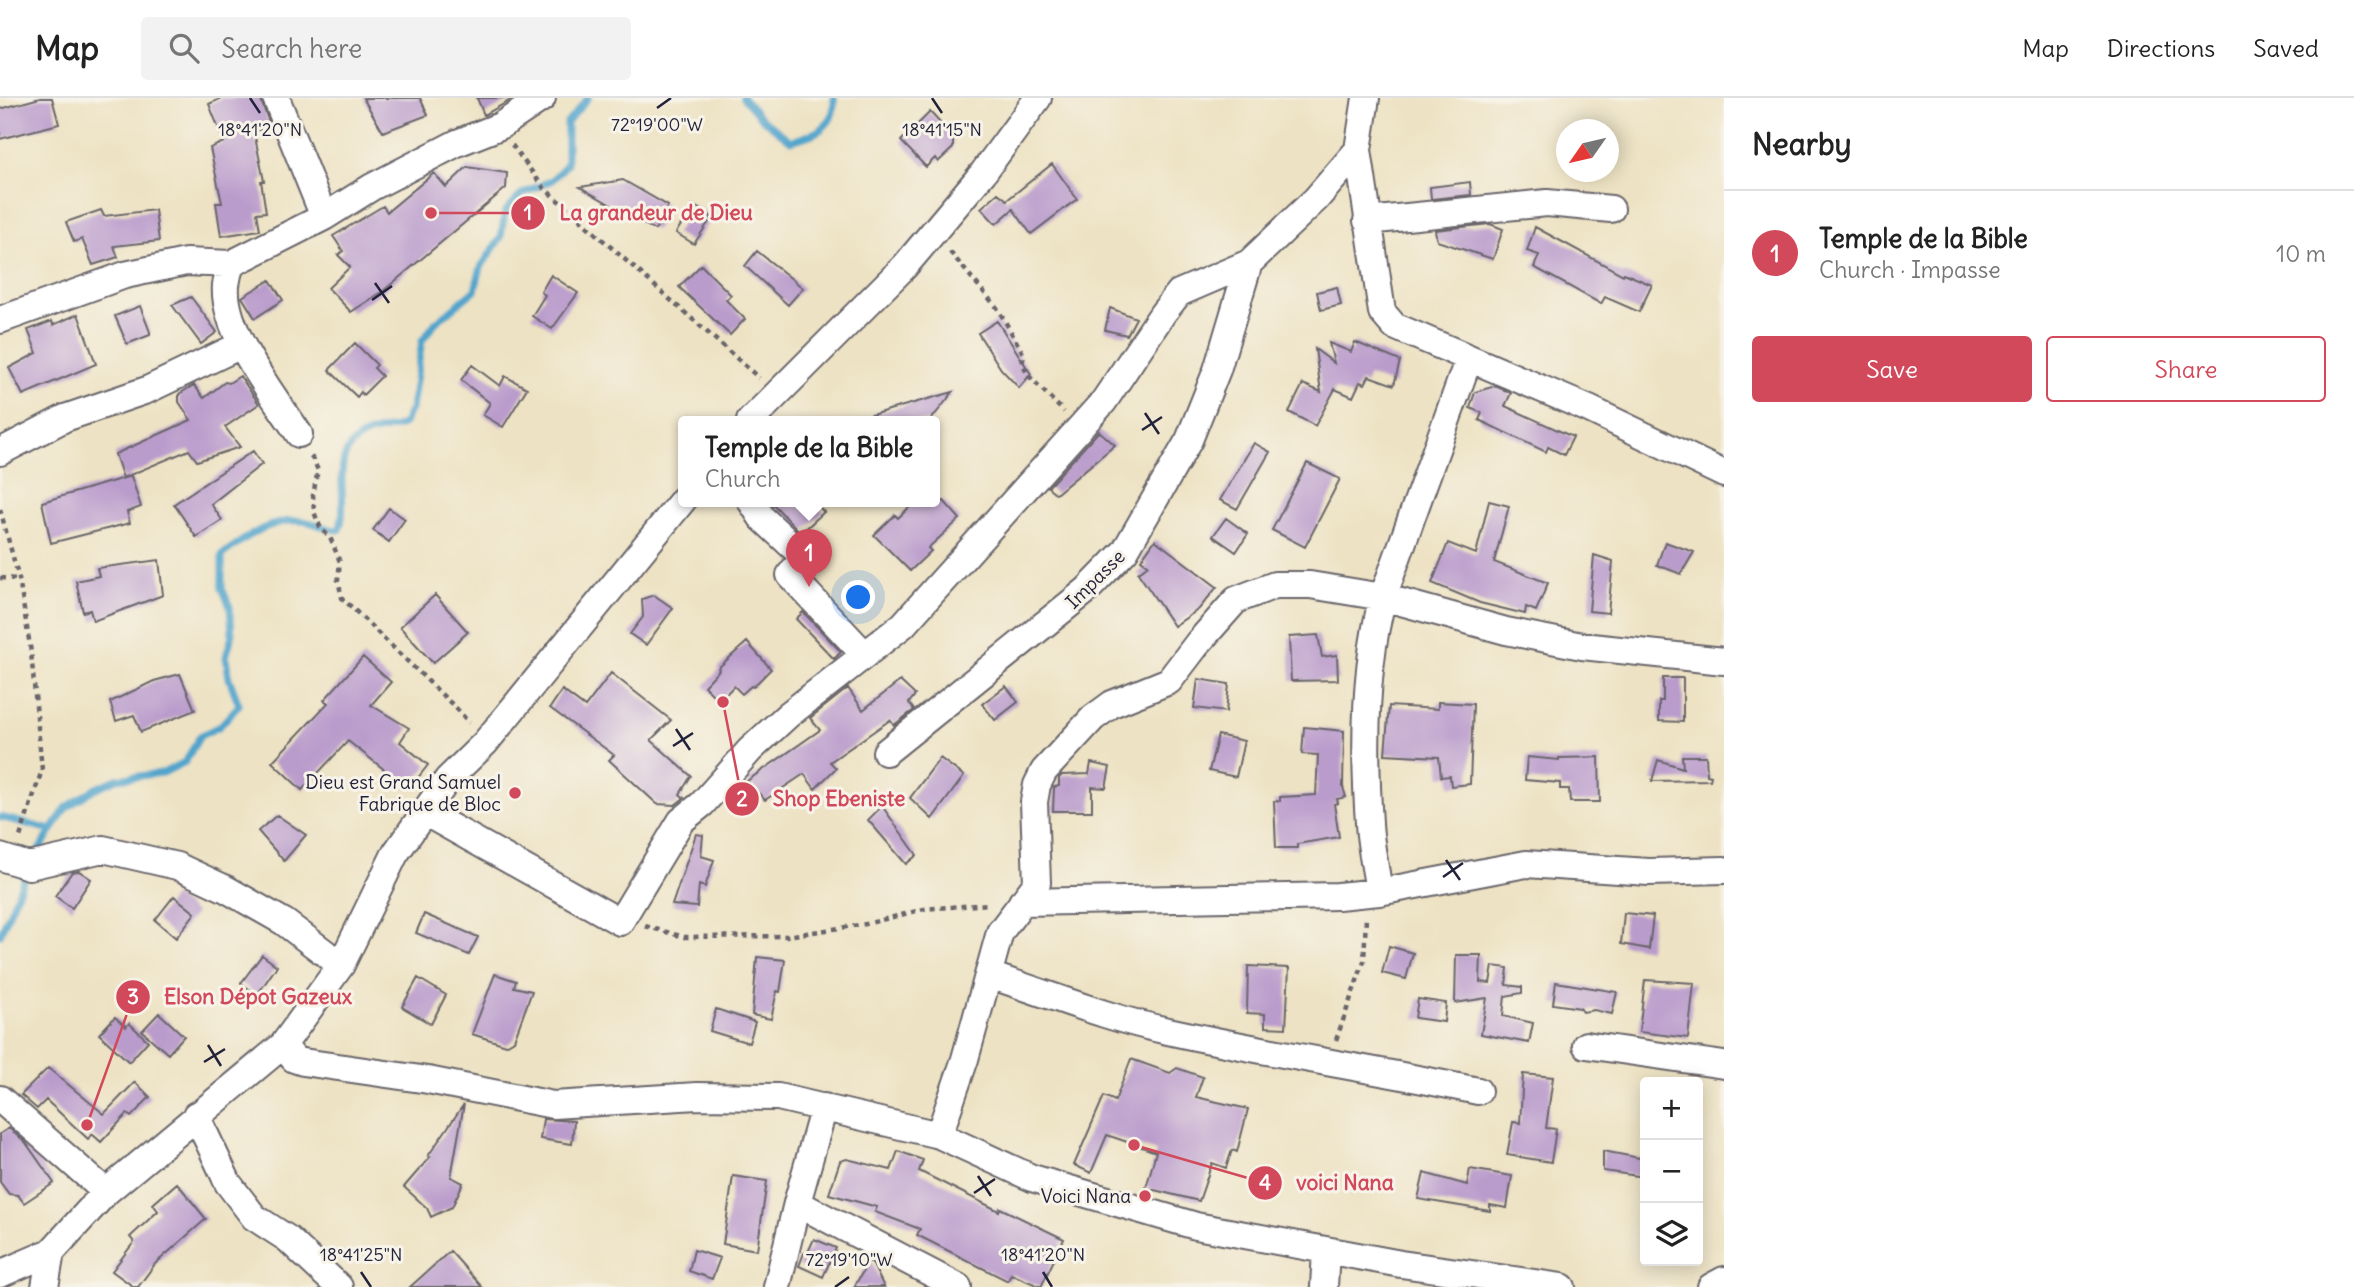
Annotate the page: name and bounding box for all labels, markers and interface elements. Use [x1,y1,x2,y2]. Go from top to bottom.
search box [141,17,631,80]
text: Map [35,27,99,69]
icon: search [165,29,203,67]
text: Search here [221,32,362,65]
text: Map [2022,33,2069,63]
text: Directions [2107,33,2215,63]
text: Saved [2253,33,2319,63]
text: 72°19'00"W [611,113,703,136]
text: 18°41'20"N [218,118,302,141]
text: 18°41'15"N [902,118,982,141]
north arrow [1556,119,1619,182]
text: Nearby [1752,125,1852,163]
callout: La grandeur de Dieu [510,192,767,234]
text: 1 [524,199,532,226]
text: La grandeur de Dieu [559,199,753,226]
text: Temple de la Bible [1819,222,2028,255]
text: 1 [1770,239,1780,268]
text: 10 m [2276,239,2326,268]
text: Church · Impasse [1819,255,2001,284]
button: Save [1752,336,2032,402]
button: Share [2046,336,2326,402]
popup [678,416,940,507]
text: Temple de la Bible [705,431,913,464]
text: Church [705,464,781,493]
pin: 1 [786,529,832,587]
street label: Impasse [1060,544,1130,614]
your location [841,580,875,614]
place label: Dieu est Grand Samuel Fabrique de Bloc [305,770,501,816]
callout: Shop Ebeniste [724,778,920,820]
marker: Dieu est Grand Samuel Fabrique de Bloc [507,785,523,801]
text: 2 [736,785,748,812]
text: Shop Ebeniste [773,785,905,812]
callout: Elson Dépot Gazeux [115,976,366,1018]
text: 3 [127,983,139,1010]
text: Elson Dépot Gazeux [164,983,353,1010]
map controls [1640,1077,1703,1266]
button: + [1640,1077,1703,1140]
button: − [1640,1140,1703,1203]
callout: voici Nana [1247,1162,1408,1204]
text: 4 [1259,1169,1271,1196]
text: voici Nana [1296,1169,1394,1196]
place label: Voici Nana [1041,1184,1131,1208]
marker: Voici Nana [1137,1188,1153,1204]
button: layers [1640,1203,1703,1266]
text: 18°41'25"N [320,1243,402,1266]
text: 18°41'20"N [1001,1243,1085,1266]
text: 72°19'10"W [805,1248,893,1271]

